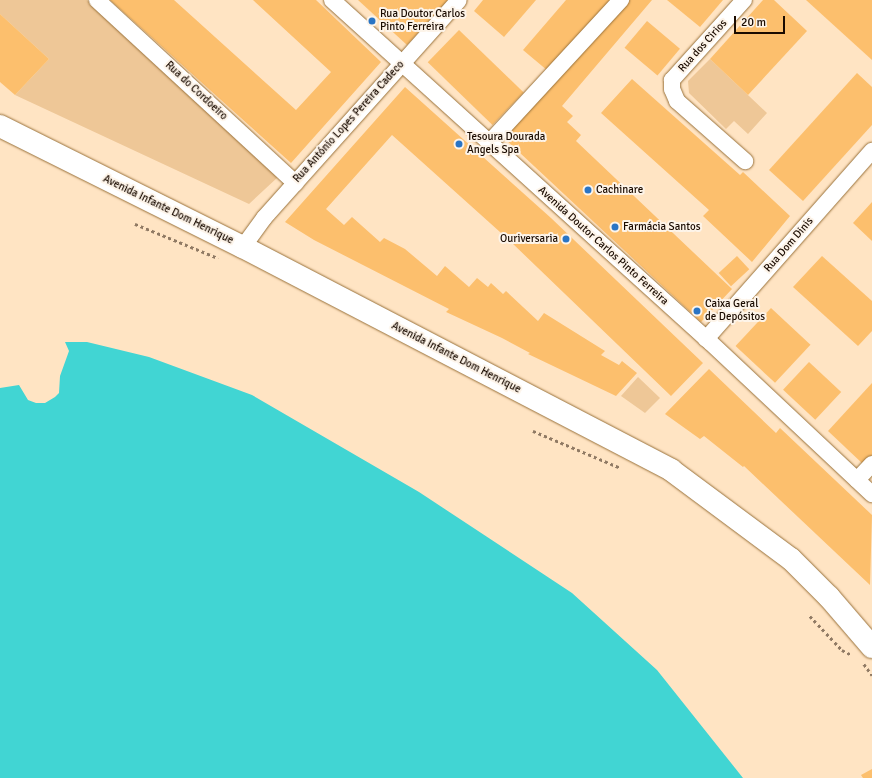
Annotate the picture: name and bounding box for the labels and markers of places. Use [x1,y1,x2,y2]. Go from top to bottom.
place label: Rua Doutor Carlos Pinto Ferreira [380,8,465,34]
marker: Rua Doutor Carlos Pinto Ferreira [367,16,377,26]
place label: Tesoura Dourada Angels Spa [467,131,545,157]
marker: Tesoura Dourada Angels Spa [454,139,464,149]
place label: Cachinare [596,183,643,197]
marker: Cachinare [583,185,593,195]
place label: Farmácia Santos [623,220,701,234]
marker: Farmácia Santos [610,222,620,232]
place label: Ouriversaria [500,232,558,246]
marker: Ouriversaria [561,234,571,244]
place label: Caixa Geral de Depósitos [705,298,765,324]
marker: Caixa Geral de Depósitos [692,306,702,316]

